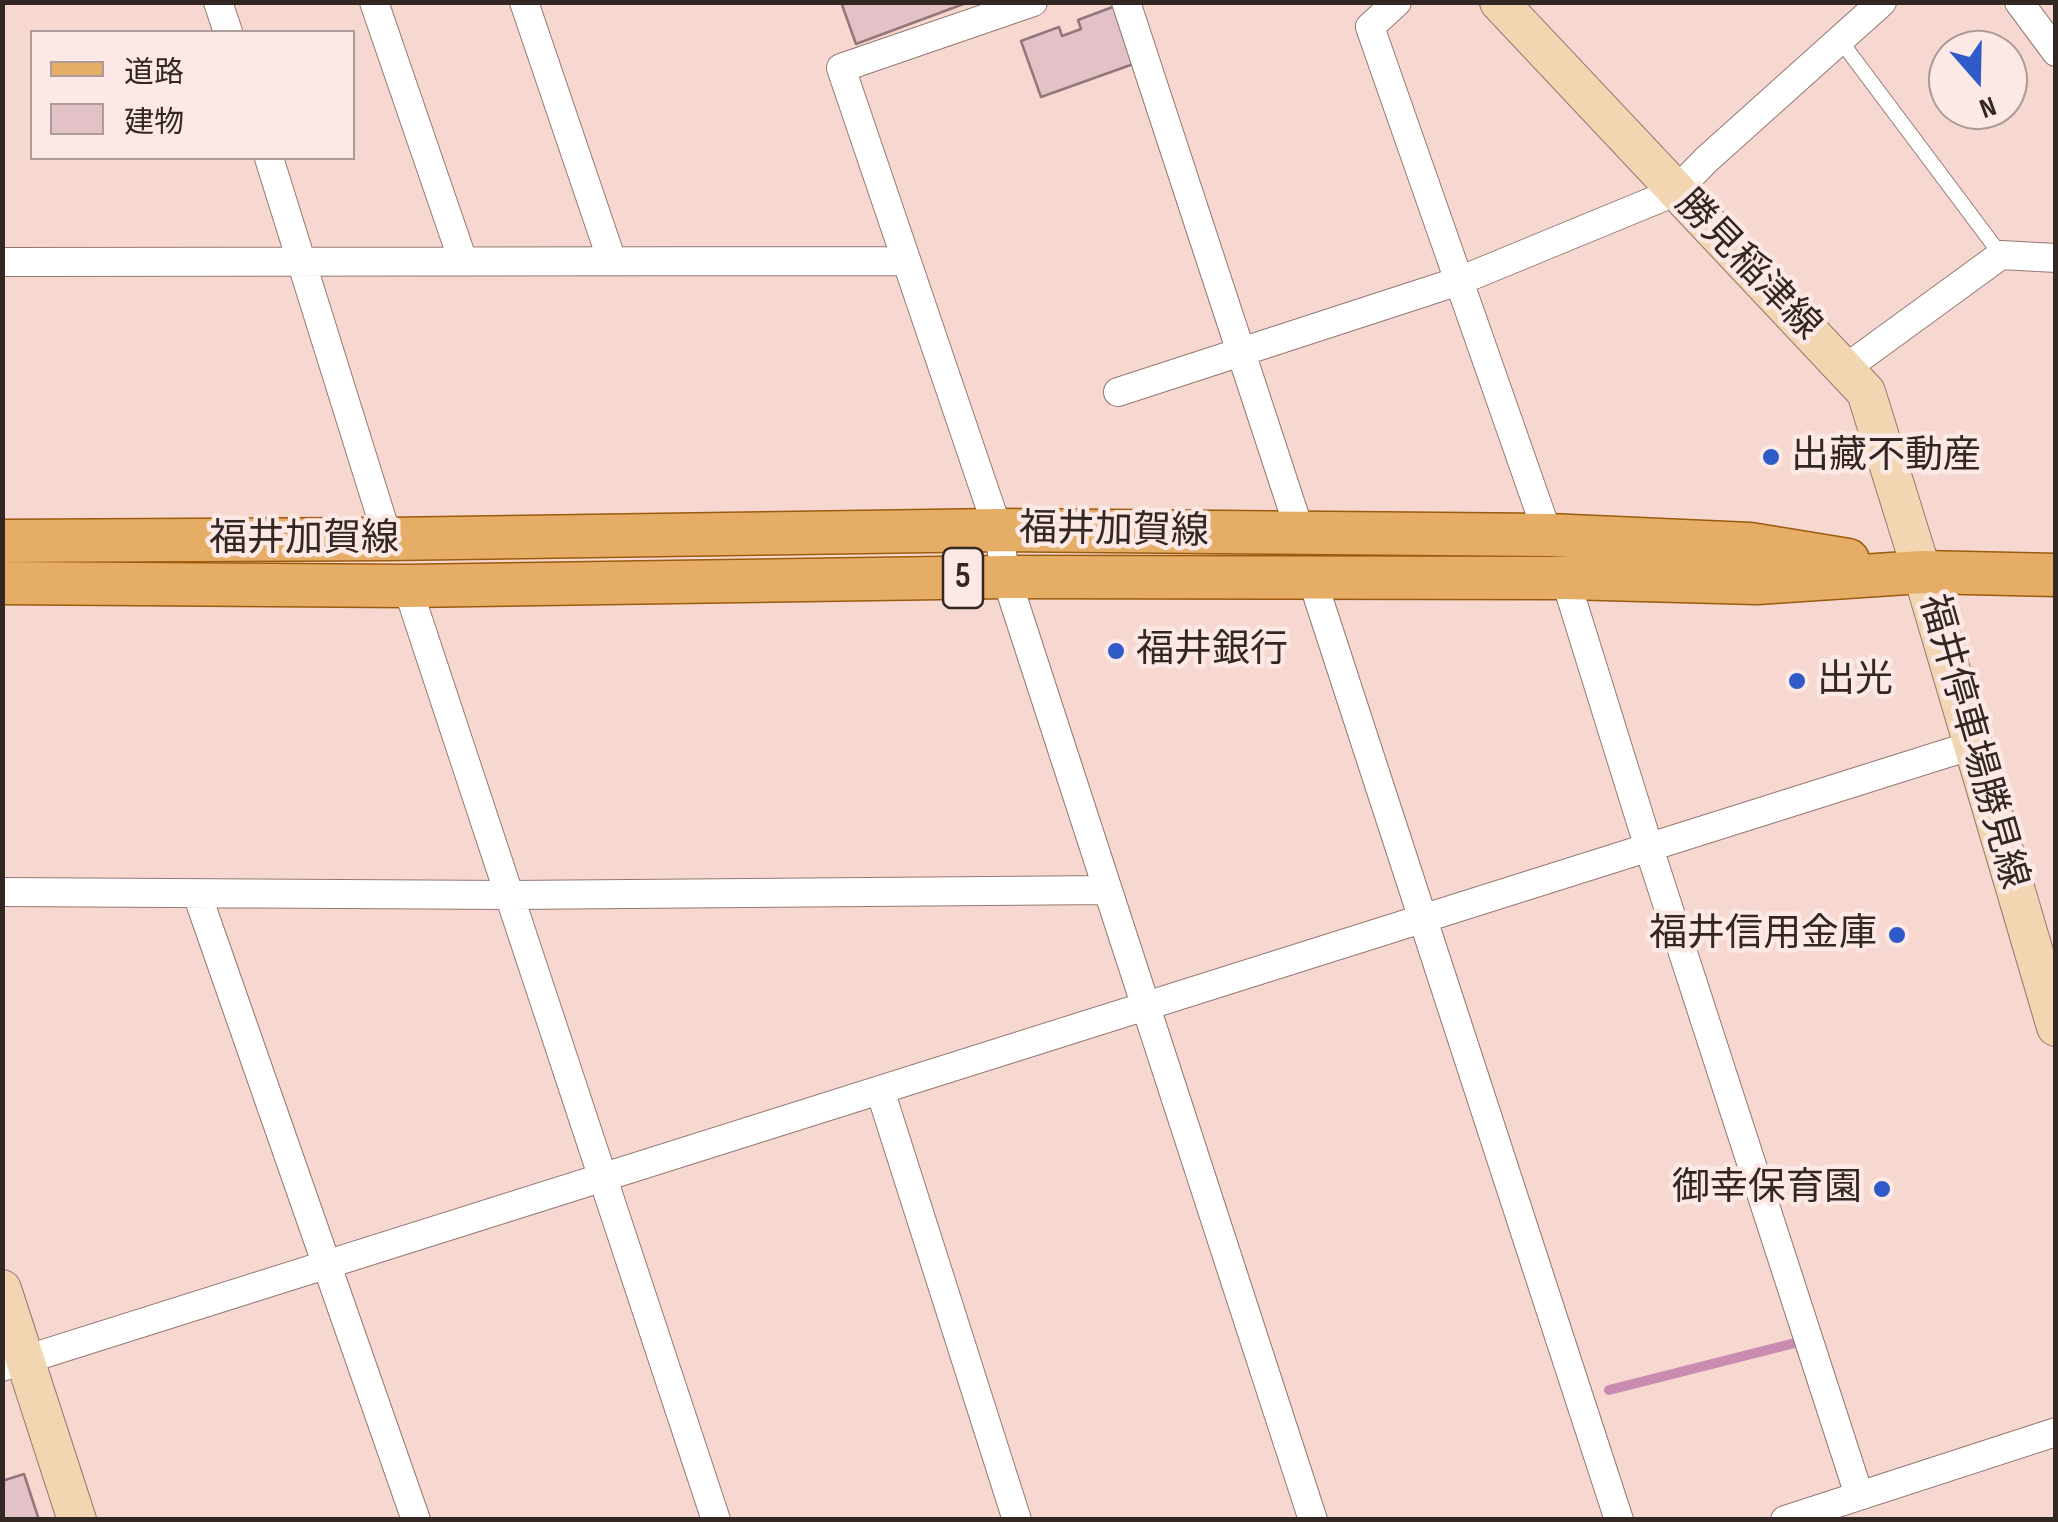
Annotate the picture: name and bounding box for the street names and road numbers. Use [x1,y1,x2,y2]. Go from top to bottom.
street label: 勝見稲津線 [1665,182,1829,350]
street label: 福井加賀線 [1019,508,1209,556]
street label: 福井加賀線 [209,517,399,563]
road number: 5 [943,548,983,608]
street label: 福井停車場勝見線 [1908,590,2036,894]

